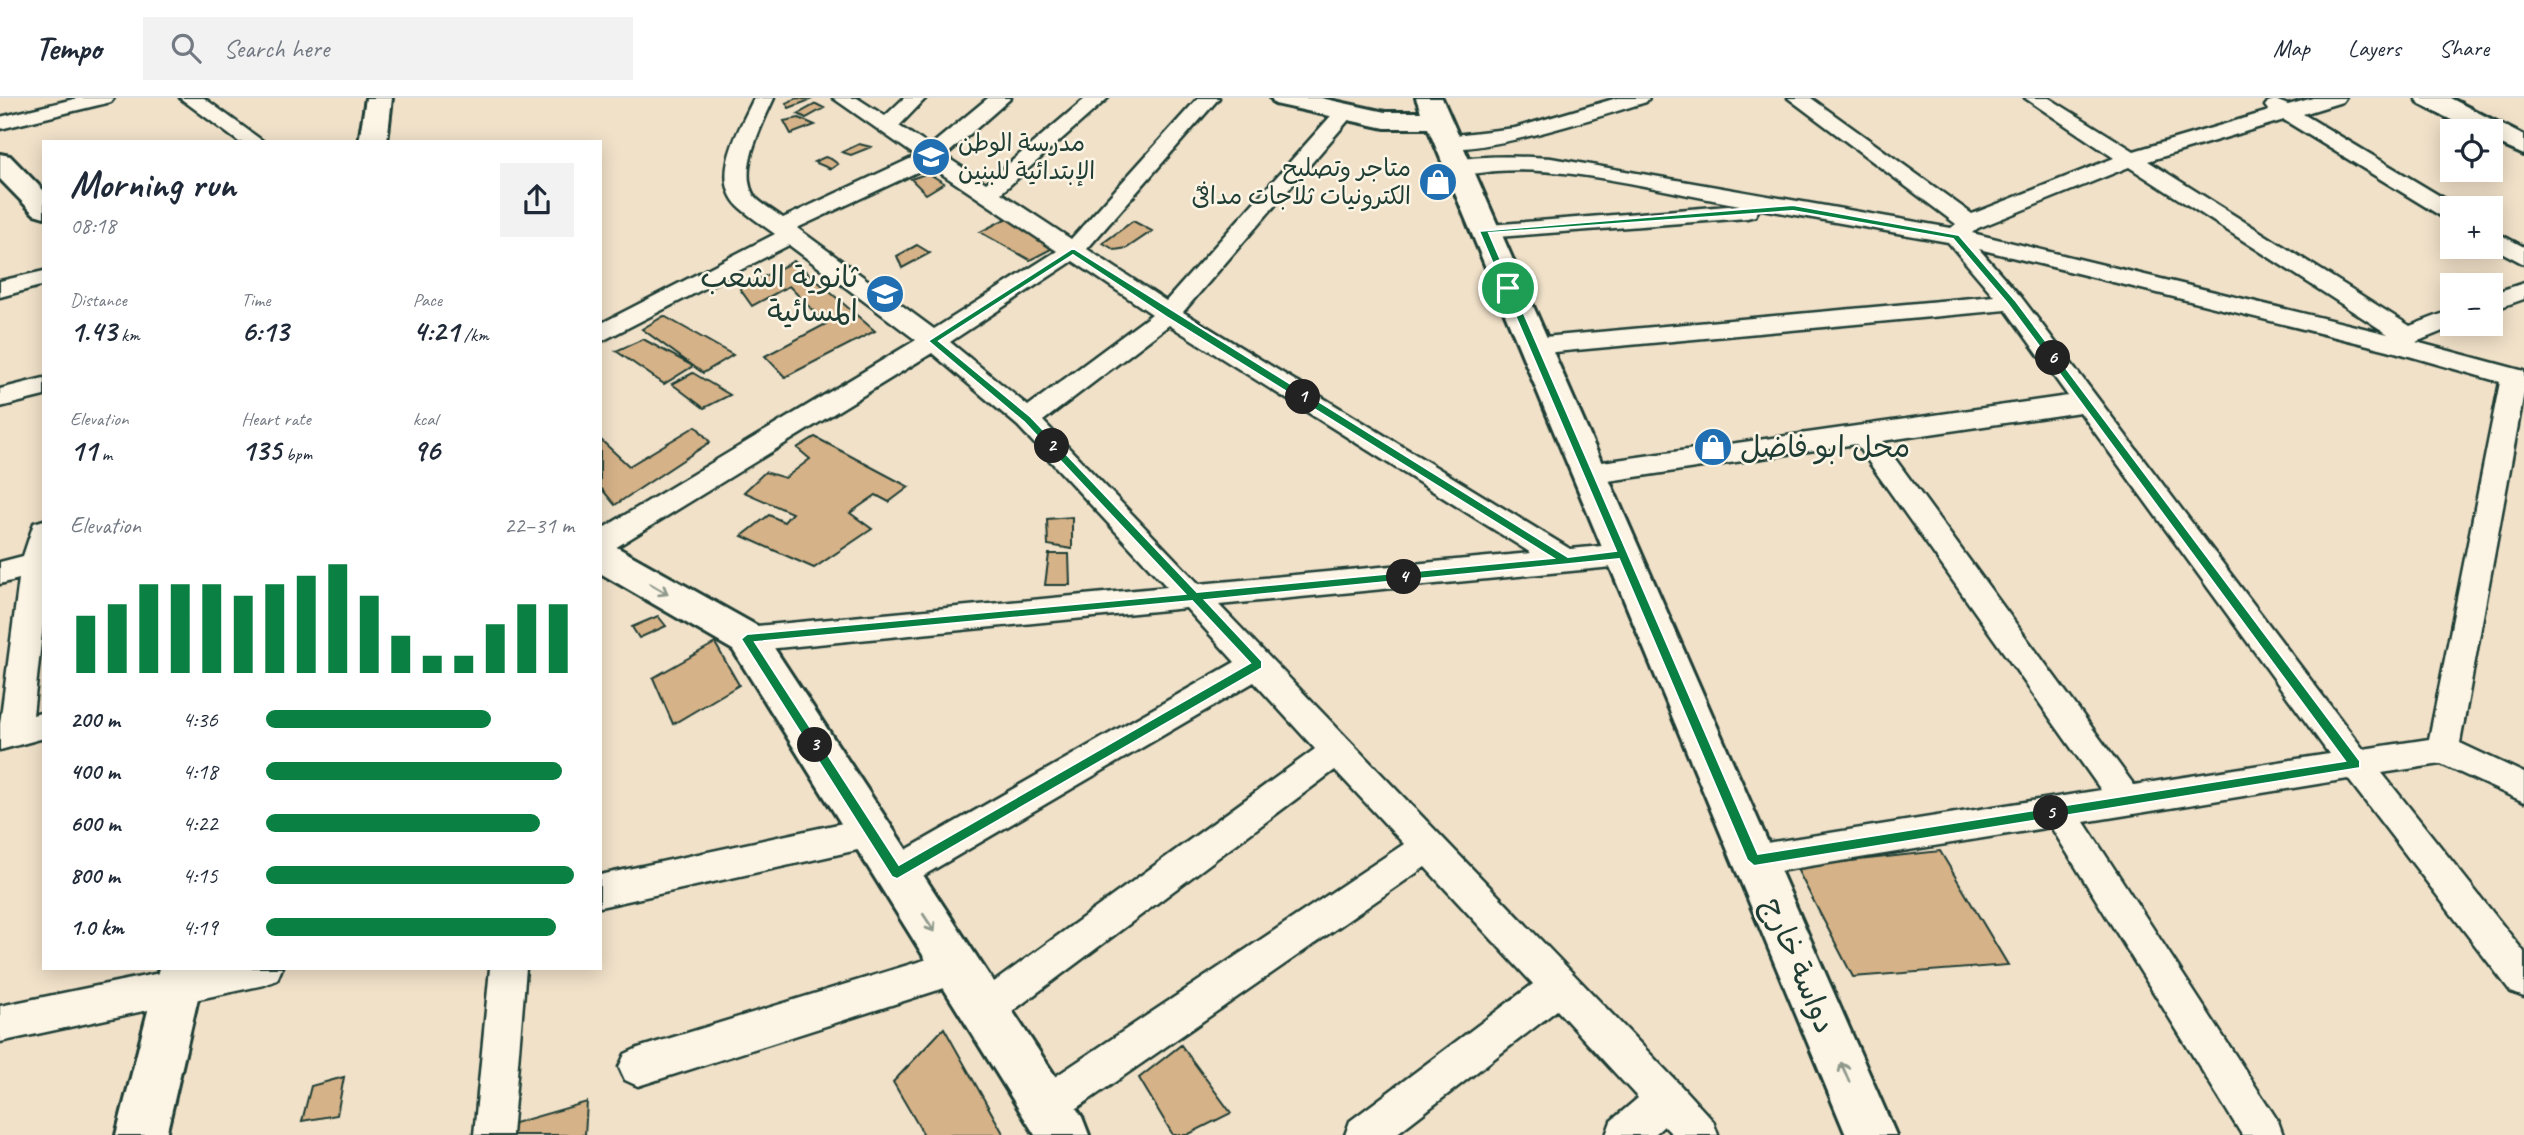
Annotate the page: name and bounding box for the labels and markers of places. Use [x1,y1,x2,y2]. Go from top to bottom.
place label: مدرسة الوطن الإبتدائية للبنين [958,128,1095,186]
school or university icon: مدرسة الوطن الإبتدائية للبنين [910,136,952,178]
place label: متاجر وتصليح الكترونيات ثلاجات مدافئ [1191,153,1411,211]
shop icon: متاجر وتصليح الكترونيات ثلاجات مدافئ [1417,161,1459,203]
place label: ثانوية الشعب المسائية [700,258,859,330]
pin [1478,258,1538,318]
school or university icon: ثانوية الشعب المسائية [864,273,906,315]
pin: 6 [2036,341,2070,376]
pin: 1 [1286,380,1320,414]
shop icon: محل ابو فاضل [1692,426,1734,468]
pin: 2 [1034,428,1070,464]
place label: محل ابو فاضل [1740,428,1910,466]
pin: 4 [1386,560,1422,594]
pin: 3 [798,728,832,762]
pin: 5 [2034,796,2068,830]

